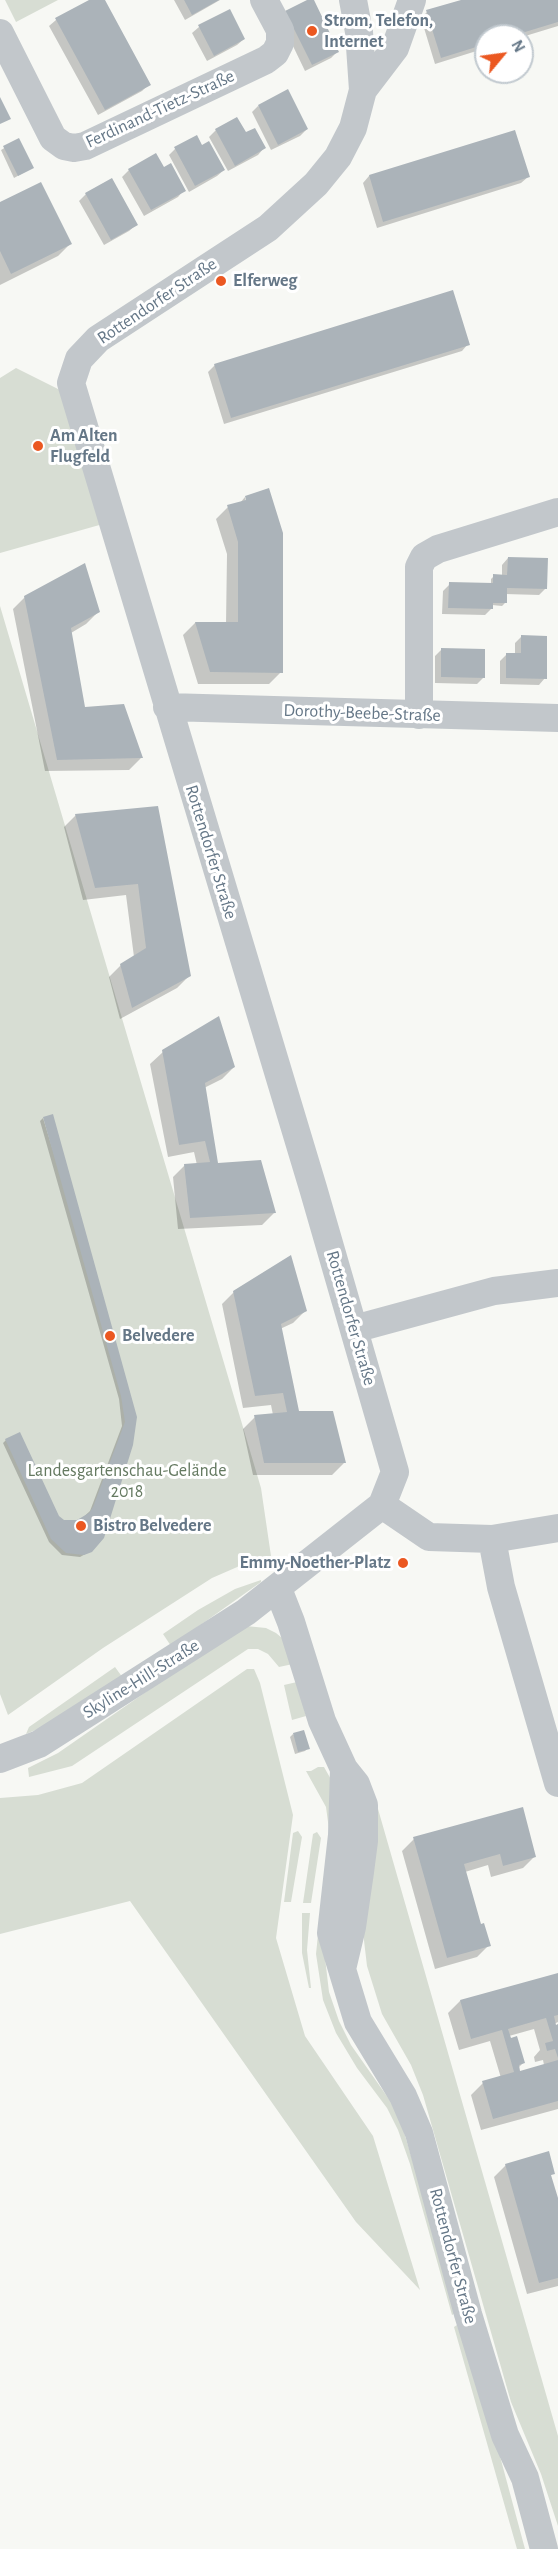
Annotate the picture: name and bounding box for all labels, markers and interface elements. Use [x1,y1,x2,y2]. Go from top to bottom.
place label: Strom, Telefon, Internet [324,10,433,52]
marker: Strom, Telefon, Internet [305,24,319,38]
north arrow [474,24,534,84]
text: N [508,37,528,55]
street label: Ferdinand-Tietz-Straße [82,65,238,153]
street label: Rottendorfer Straße [93,253,221,349]
place label: Elferweg [233,270,297,292]
marker: Elferweg [214,274,228,288]
place label: Am Alten Flugfeld [50,425,118,468]
marker: Am Alten Flugfeld [31,439,45,453]
street label: Dorothy-Beebe-Straße [283,699,441,727]
street label: Rottendorfer Straße [180,782,242,922]
street label: Rottendorfer Straße [321,1248,381,1388]
place label: Belvedere [122,1325,194,1347]
marker: Belvedere [103,1329,117,1343]
park label: Landesgartenschau-Gelände 2018 [28,1460,226,1502]
place label: Bistro Belvedere [93,1515,211,1537]
marker: Bistro Belvedere [74,1519,88,1533]
place label: Emmy-Noether-Platz [239,1552,391,1574]
marker: Emmy-Noether-Platz [396,1556,410,1570]
street label: Skyline-Hill-Straße [79,1635,203,1723]
street label: Rottendorfer Straße [425,2186,481,2326]

